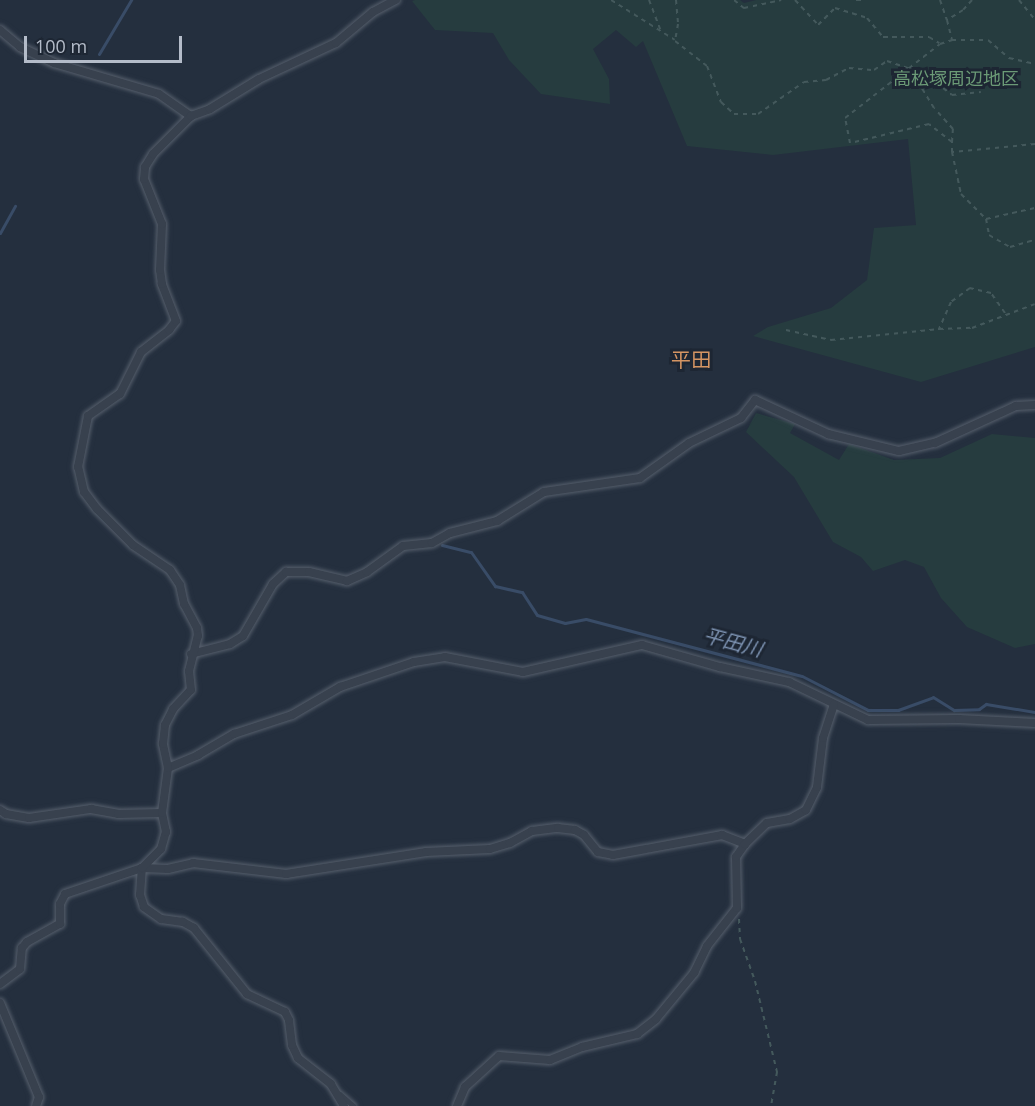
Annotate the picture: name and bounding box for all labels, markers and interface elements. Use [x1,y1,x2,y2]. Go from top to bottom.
scale bar [27,24,184,62]
text: 100 m [35,34,87,58]
park label: 高松塚周辺地区 [893,67,1019,89]
district label: 平田 [671,347,711,371]
water label: 平田川 [701,623,765,661]

